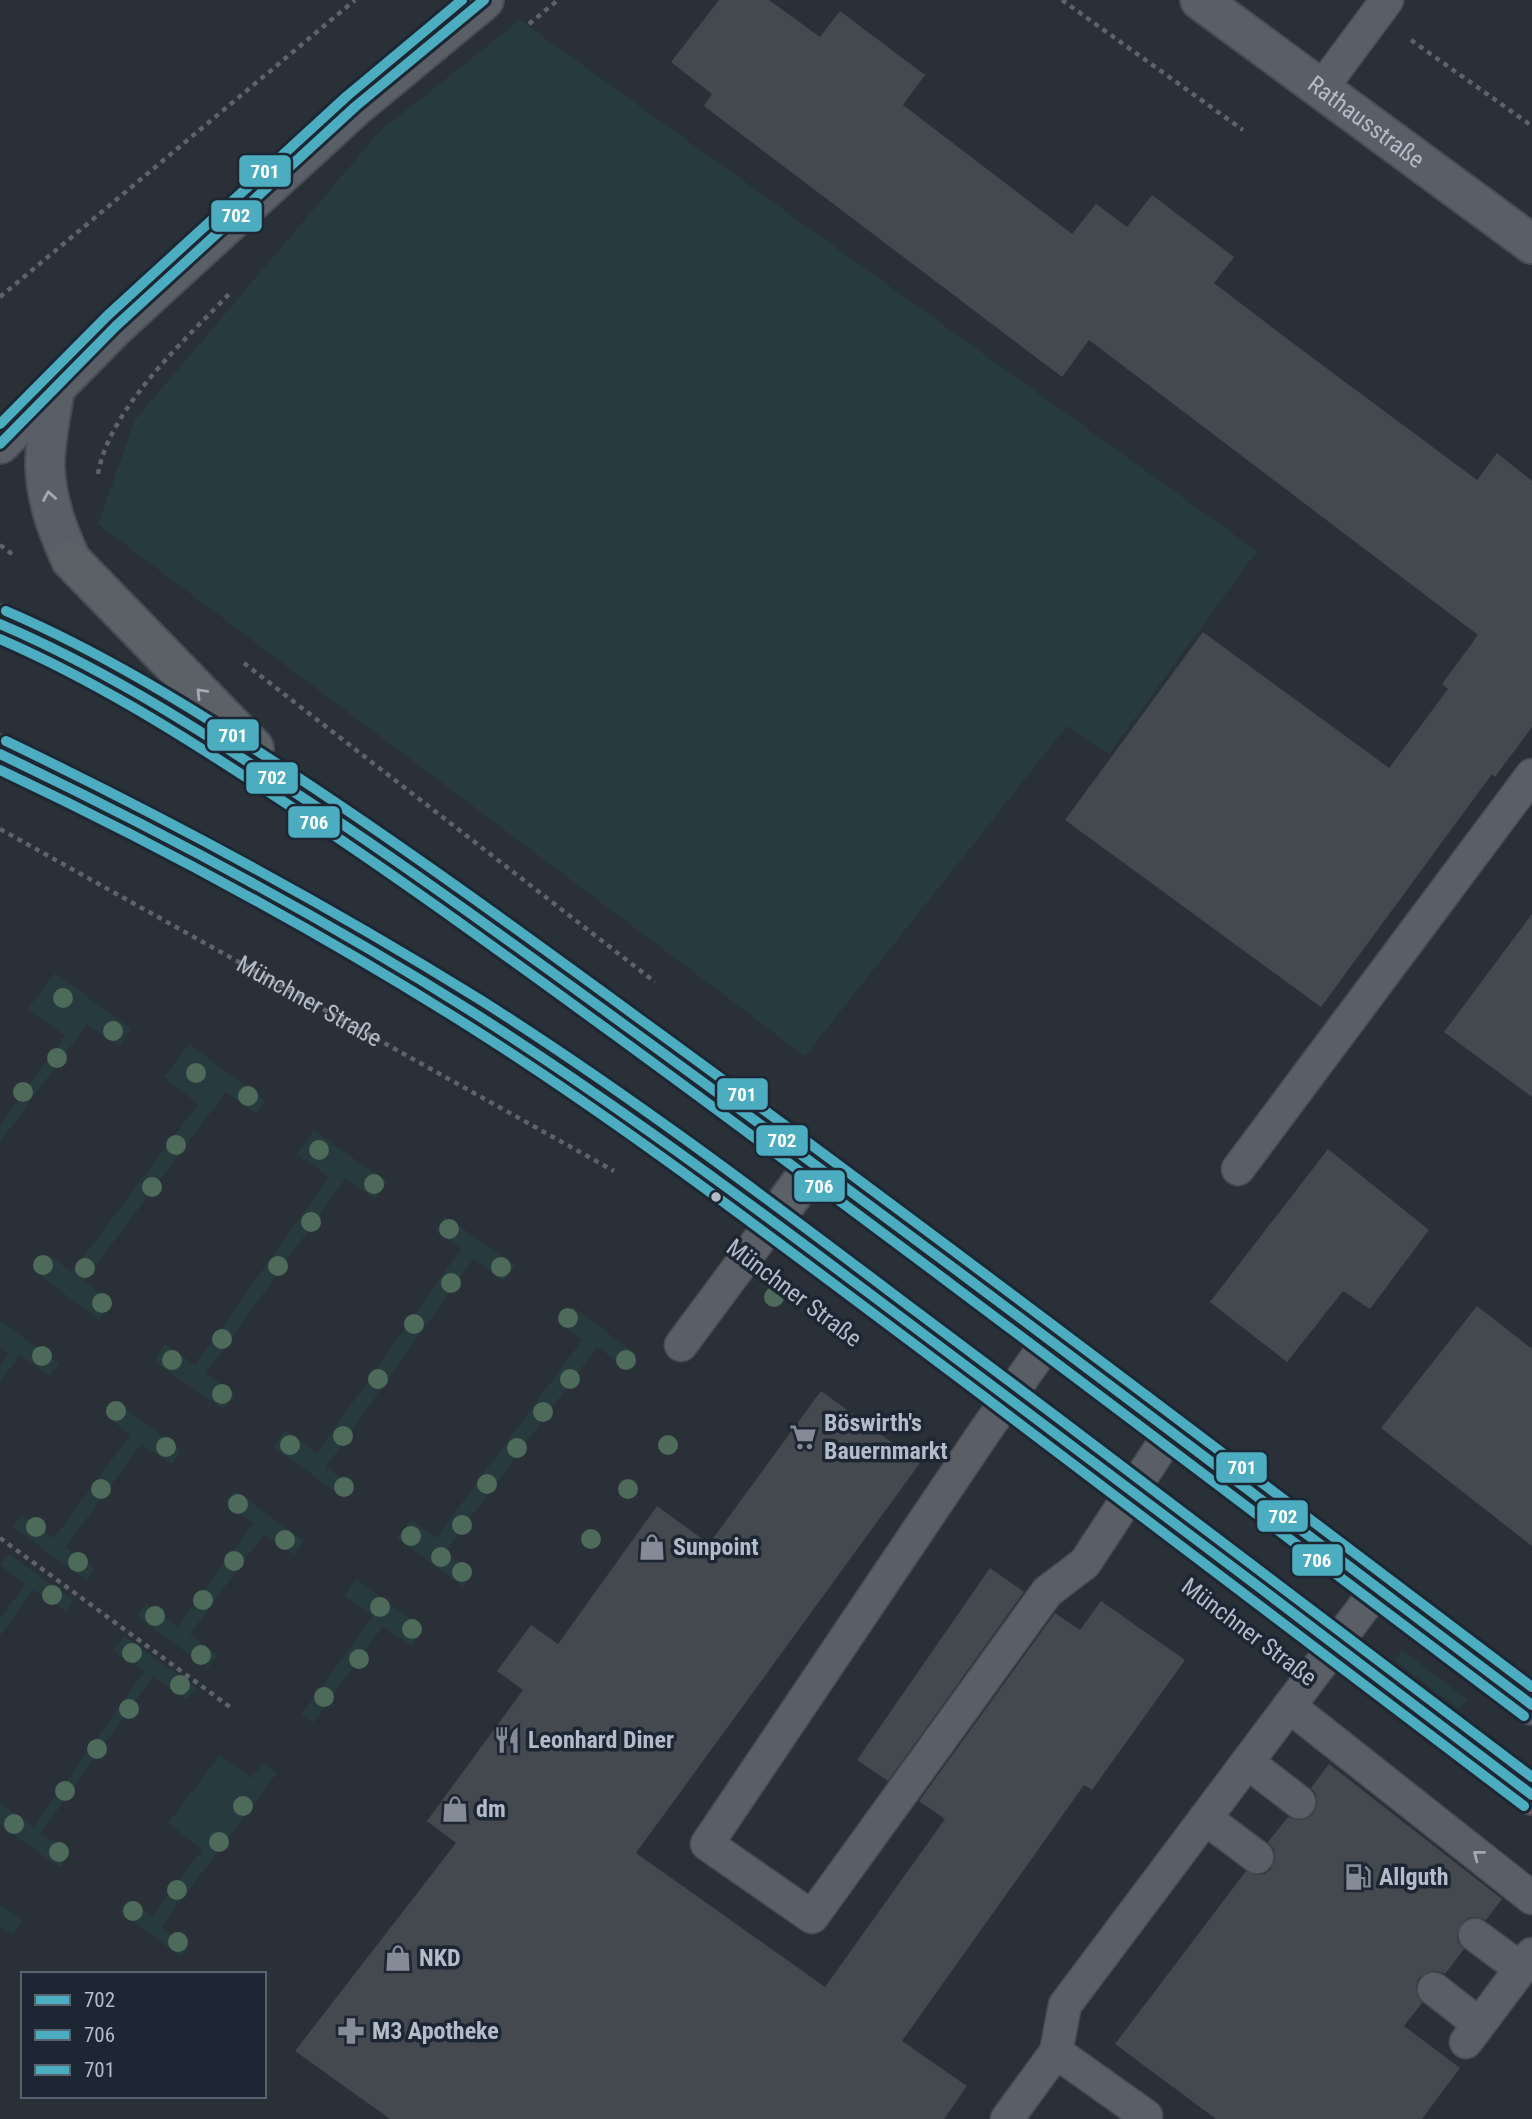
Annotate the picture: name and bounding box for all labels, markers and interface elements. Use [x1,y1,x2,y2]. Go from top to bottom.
street label: Rathausstraße [1302,70,1430,174]
line badge: 701 [238,154,292,188]
text: 701 [251,160,279,183]
line badge: 702 [210,199,263,233]
text: 702 [222,204,250,227]
one-way arrow [42,490,57,502]
one-way arrow [196,688,209,701]
line badge: 701 [206,718,260,752]
text: 701 [219,724,247,747]
line badge: 702 [245,761,299,795]
text: 702 [258,766,286,789]
line badge: 706 [287,805,341,839]
text: 706 [300,811,328,834]
street label: Münchner Straße [232,950,387,1053]
line badge: 701 [716,1077,769,1111]
text: 701 [728,1083,756,1106]
line badge: 702 [755,1124,809,1157]
text: 702 [768,1129,796,1152]
line badge: 706 [793,1169,846,1203]
text: 706 [805,1175,833,1198]
unlabelled marker [709,1190,723,1204]
street label: Münchner Straße [721,1233,867,1353]
place label: Böswirth's Bauernmarkt [824,1409,948,1465]
supermarket icon: Böswirth's Bauernmarkt [788,1422,818,1452]
line badge: 701 [1215,1451,1268,1484]
text: 701 [1228,1456,1256,1479]
line badge: 702 [1256,1499,1309,1533]
text: 702 [1269,1505,1297,1528]
shop icon: Sunpoint [637,1532,667,1562]
place label: Sunpoint [673,1533,759,1561]
line badge: 706 [1291,1543,1344,1577]
text: 706 [1303,1549,1331,1572]
street label: Münchner Straße [1176,1572,1322,1692]
restaurant icon: Leonhard Diner [492,1725,522,1755]
place label: Leonhard Diner [528,1726,674,1754]
shop icon: dm [440,1794,470,1824]
place label: dm [476,1795,506,1823]
one-way arrow [1474,1851,1486,1864]
fuel station icon: Allguth [1343,1862,1373,1892]
place label: Allguth [1379,1863,1448,1891]
shop icon: NKD [383,1943,413,1973]
place label: NKD [419,1944,461,1972]
legend [21,1972,266,2098]
text: 702 [84,1988,115,2012]
pharmacy icon: M3 Apotheke [336,2016,366,2046]
place label: M3 Apotheke [372,2017,499,2045]
text: 706 [84,2023,115,2047]
text: 701 [84,2058,115,2082]

